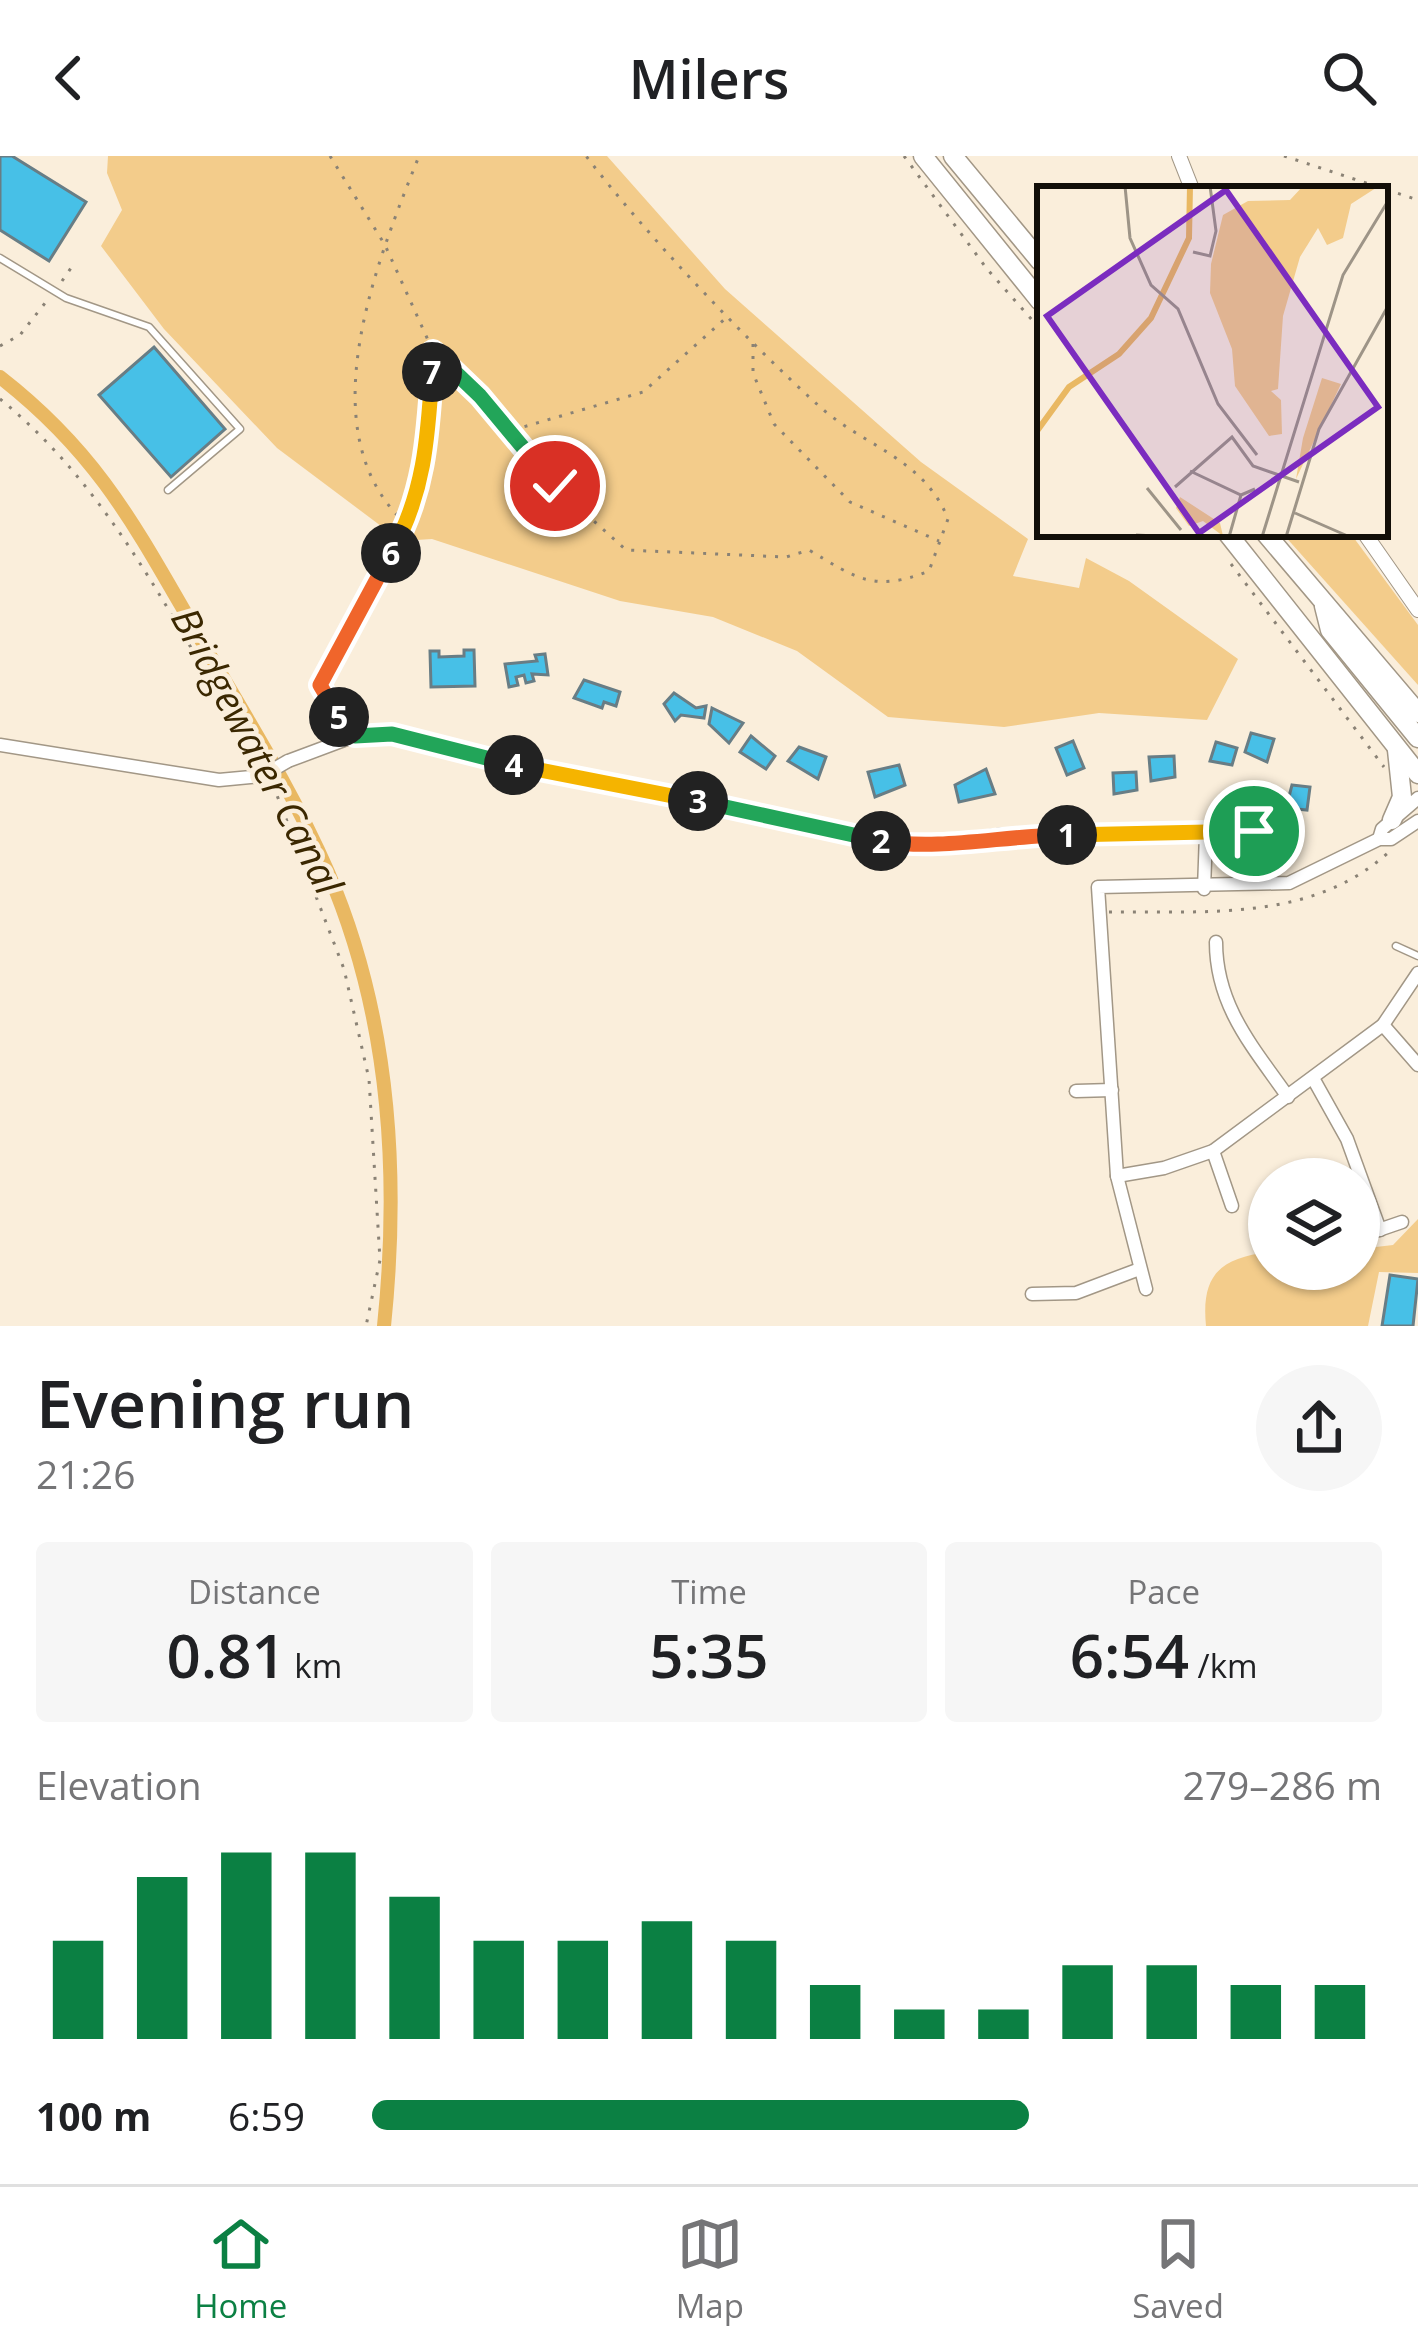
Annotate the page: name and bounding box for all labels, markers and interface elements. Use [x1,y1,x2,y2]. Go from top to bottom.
text: Milers [629,41,789,115]
icon: back [36,45,102,111]
icon: search [1316,45,1382,111]
inset map [1037,186,1388,537]
pin: 7 [402,342,462,402]
text: 7 [423,349,441,394]
pin [504,435,606,537]
icon: check [522,453,588,519]
pin: 6 [361,523,421,583]
text: 6 [382,530,400,575]
water label: Bridgewater Canal [160,597,357,904]
pin: 5 [309,687,369,747]
text: 5 [330,694,348,739]
pin: 4 [484,735,544,795]
text: 4 [505,742,523,787]
pin: 3 [668,771,728,831]
text: 3 [689,778,707,823]
pin [1203,780,1305,882]
icon: arrive [1221,798,1287,864]
pin: 1 [1037,805,1097,865]
pin: 2 [851,811,911,871]
text: 1 [1058,812,1076,857]
text: 2 [872,818,890,863]
map controls [1248,1158,1380,1290]
button: layers [1248,1158,1380,1290]
text: Evening run [36,1357,414,1447]
button: share [1256,1365,1382,1491]
text: 21:26 [36,1447,135,1500]
text: Distance [188,1569,321,1614]
text: Time [671,1569,747,1614]
text: Pace [1127,1569,1200,1614]
text: 0.81 [166,1614,286,1696]
text: 5:35 [649,1614,769,1696]
text: 6:54 [1070,1614,1189,1696]
text: km [286,1643,342,1688]
text: /km [1189,1643,1258,1688]
text: Elevation [36,1758,202,1811]
text: 279–286 m [1182,1758,1382,1811]
text: 100 m [36,2089,151,2142]
text: 6:59 [228,2089,305,2142]
tab: Home [194,2211,287,2328]
tab: Map [676,2211,744,2328]
tab: Saved [1132,2211,1224,2328]

